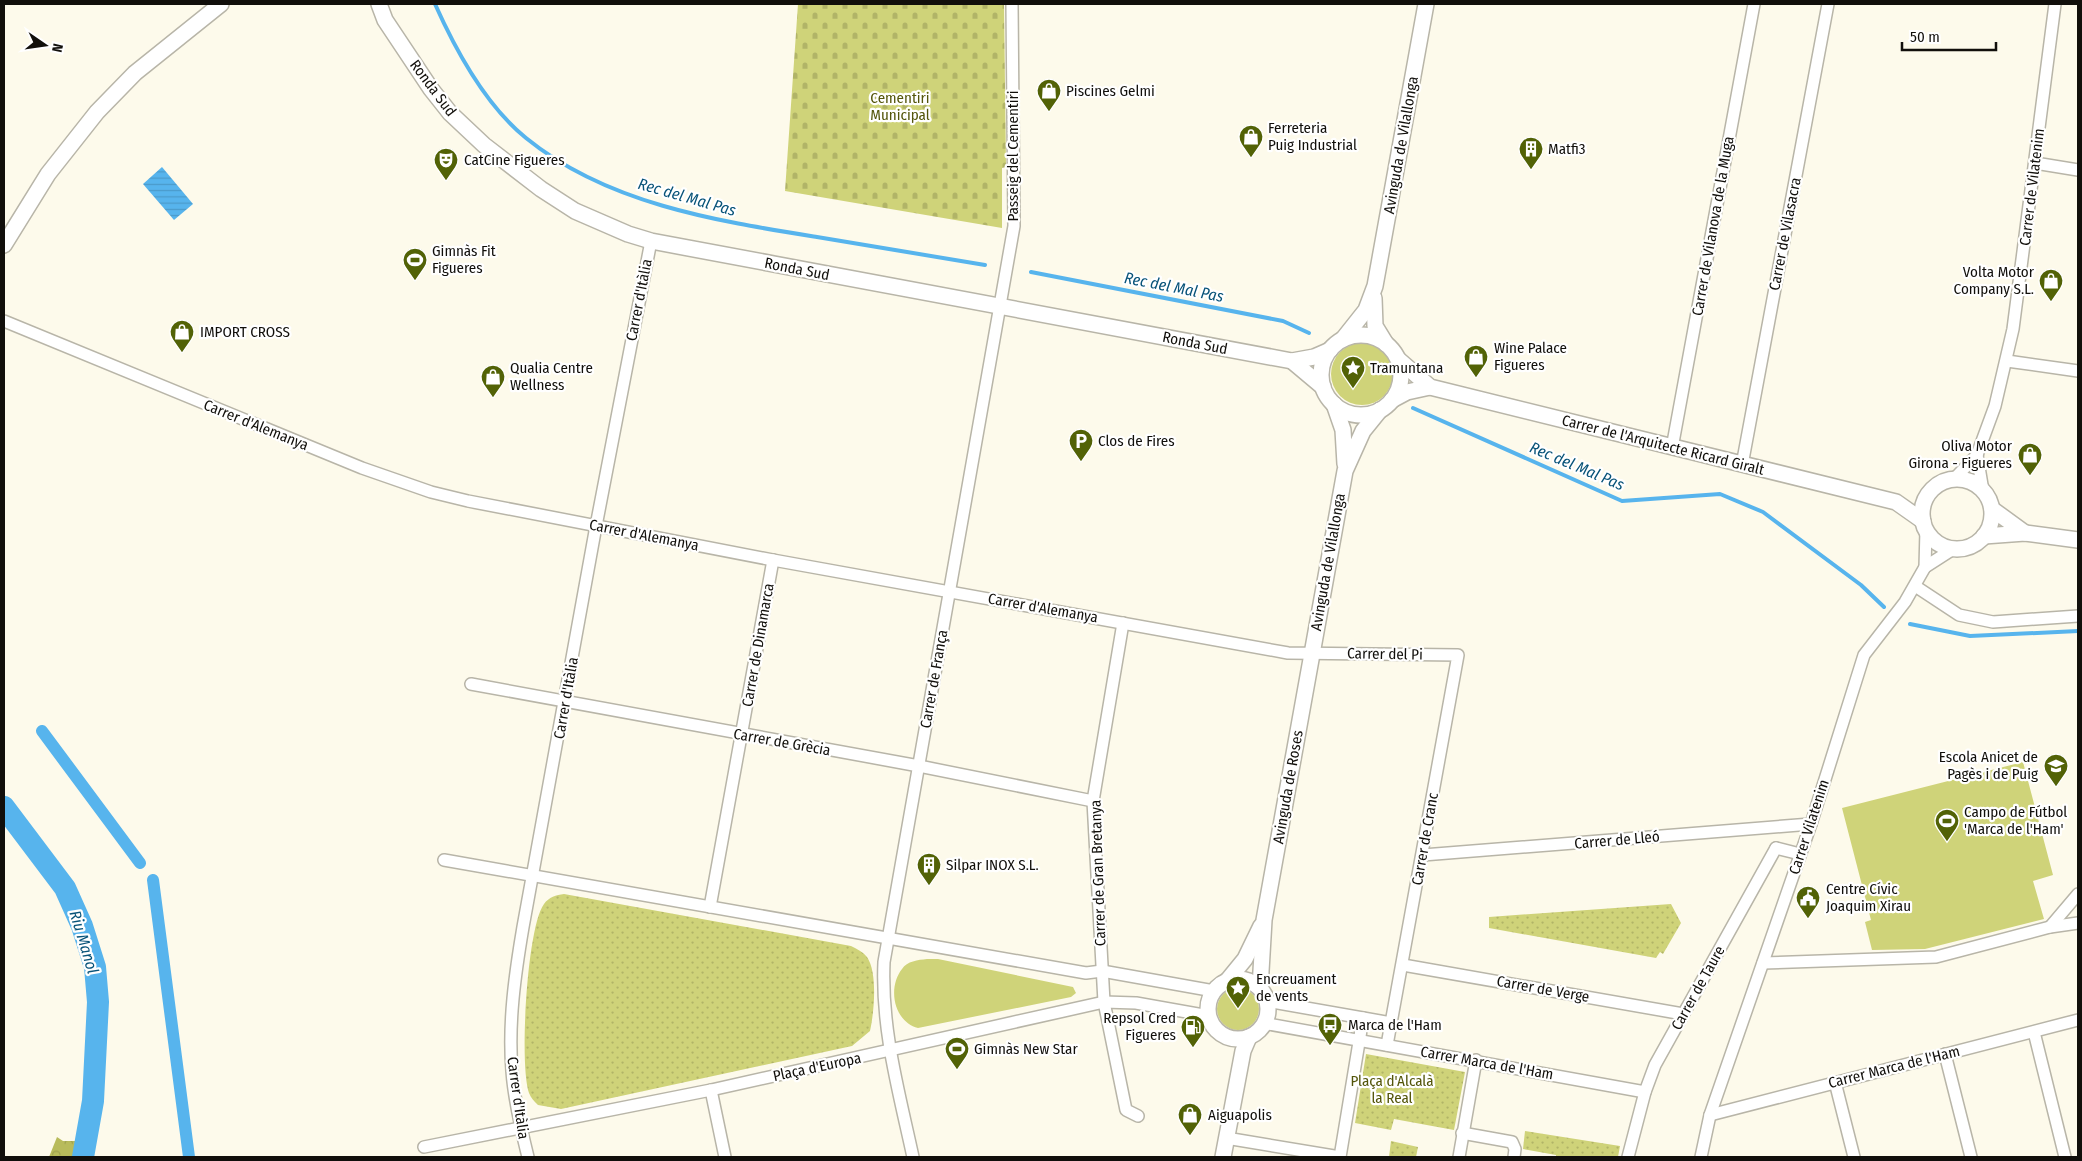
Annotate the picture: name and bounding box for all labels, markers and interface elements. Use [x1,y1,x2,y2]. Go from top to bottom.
north arrow [20,20,70,70]
scale bar [1902,20,1996,52]
text: 50 m [1910,28,1940,46]
text: N [48,42,66,54]
street label: Ronda Sud [406,56,460,120]
street label: Avinguda de Vilallonga [1380,75,1422,215]
shop icon: Piscines Gelmi [1036,78,1062,112]
place label: Piscines Gelmi [1066,82,1155,100]
park label: Cementiri Municipal [870,89,930,124]
street label: Passeig del Cementiri [1004,91,1022,221]
place label: Ferreteria Puig Industrial [1268,119,1357,154]
shop icon: Ferreteria Puig Industrial [1238,124,1264,158]
street label: Carrer de Vilatenim [2016,127,2048,247]
street label: Carrer de Vilanova de la Muga [1688,135,1738,317]
building icon: Matfi3 [1518,136,1544,170]
place label: Matfi3 [1548,140,1586,158]
theatre icon: CatCine Figueres [433,147,459,181]
place label: CatCine Figueres [464,151,565,169]
water label: Rec del Mal Pas [636,174,738,220]
street label: Carrer de Vilasacra [1765,176,1805,292]
place label: Gimnàs Fit Figueres [432,242,496,277]
sports icon: Gimnàs Fit Figueres [402,247,428,281]
street label: Ronda Sud [763,254,831,284]
street label: Carrer d'Itàlia [622,257,656,343]
place label: Volta Motor Company S.L. [1954,263,2035,298]
water label: Rec del Mal Pas [1123,268,1225,306]
shop icon: Volta Motor Company S.L. [2038,268,2064,302]
shop icon: IMPORT CROSS [169,319,195,353]
place label: IMPORT CROSS [200,323,290,341]
street label: Ronda Sud [1161,328,1229,358]
place label: Wine Palace Figueres [1494,339,1567,374]
shop icon: Wine Palace Figueres [1463,344,1489,378]
place icon: Tramuntana [1340,355,1366,389]
place label: Qualia Centre Wellness [510,359,593,394]
place label: Tramuntana [1370,359,1443,377]
shop icon: Qualia Centre Wellness [480,364,506,398]
street label: Carrer d'Alemanya [201,396,311,454]
street label: Carrer de l'Arquitecte Ricard Giralt [1560,411,1766,479]
parking icon: Clos de Fires [1068,428,1094,462]
place label: Clos de Fires [1098,432,1175,450]
place label: Oliva Motor Girona - Figueres [1908,437,2013,472]
water label: Rec del Mal Pas [1527,438,1627,495]
shop icon: Oliva Motor Girona - Figueres [2017,442,2043,476]
street label: Avinguda de Vilallonga [1307,492,1349,632]
street label: Carrer d'Alemanya [588,516,700,554]
street label: Carrer de Dinamarca [738,582,778,708]
street label: Carrer d'Alemanya [987,589,1099,627]
street label: Carrer de França [916,628,952,730]
street label: Carrer del Pi [1347,644,1423,664]
street label: Carrer d'Itàlia [550,655,582,741]
street label: Carrer de Grècia [732,725,832,759]
street label: Avinguda de Roses [1269,729,1307,845]
place label: Escola Anicet de Pagès i de Puig [1939,748,2038,783]
school or university icon: Escola Anicet de Pagès i de Puig [2043,753,2069,787]
street label: Carrer Vilatenim [1785,777,1833,877]
street label: Carrer de Cranc [1408,791,1442,887]
street label: Carrer de Gran Bretanya [1086,800,1110,946]
place label: Campo de Fútbol 'Marca de l'Ham' [1964,803,2067,838]
sports icon: Campo de Fútbol 'Marca de l'Ham' [1934,808,1960,842]
street label: Carrer de Lleó [1574,827,1661,853]
building icon: Silpar INOX S.L. [916,852,942,886]
place label: Silpar INOX S.L. [946,856,1039,874]
place label: Centre Cívic Joaquim Xirau [1826,880,1911,915]
public building icon: Centre Cívic Joaquim Xirau [1795,885,1821,919]
water label: Riu Manol [65,908,103,976]
street label: Carrer de Taure [1667,943,1729,1033]
place label: Encreuament de vents [1256,970,1336,1005]
street label: Carrer de Verge [1495,972,1591,1006]
place icon: Encreuament de vents [1225,975,1251,1009]
place label: Repsol Cred Figueres [1103,1009,1176,1044]
bus stop icon: Marca de l'Ham [1317,1012,1343,1046]
fuel station icon: Repsol Cred Figueres [1180,1014,1206,1048]
place label: Marca de l'Ham [1348,1016,1442,1034]
sports icon: Gimnàs New Star [944,1036,970,1070]
place label: Gimnàs New Star [974,1040,1078,1058]
street label: Carrer Marca de l'Ham [1419,1042,1555,1084]
street label: Carrer Marca de l'Ham [1826,1042,1962,1092]
street label: Plaça d'Europa [771,1049,863,1085]
street label: Carrer d'Itàlia [503,1056,533,1140]
park label: Plaça d'Alcalà la Real [1350,1072,1434,1107]
shop icon: Aiguapolis [1177,1102,1203,1136]
place label: Aiguapolis [1208,1106,1272,1124]

